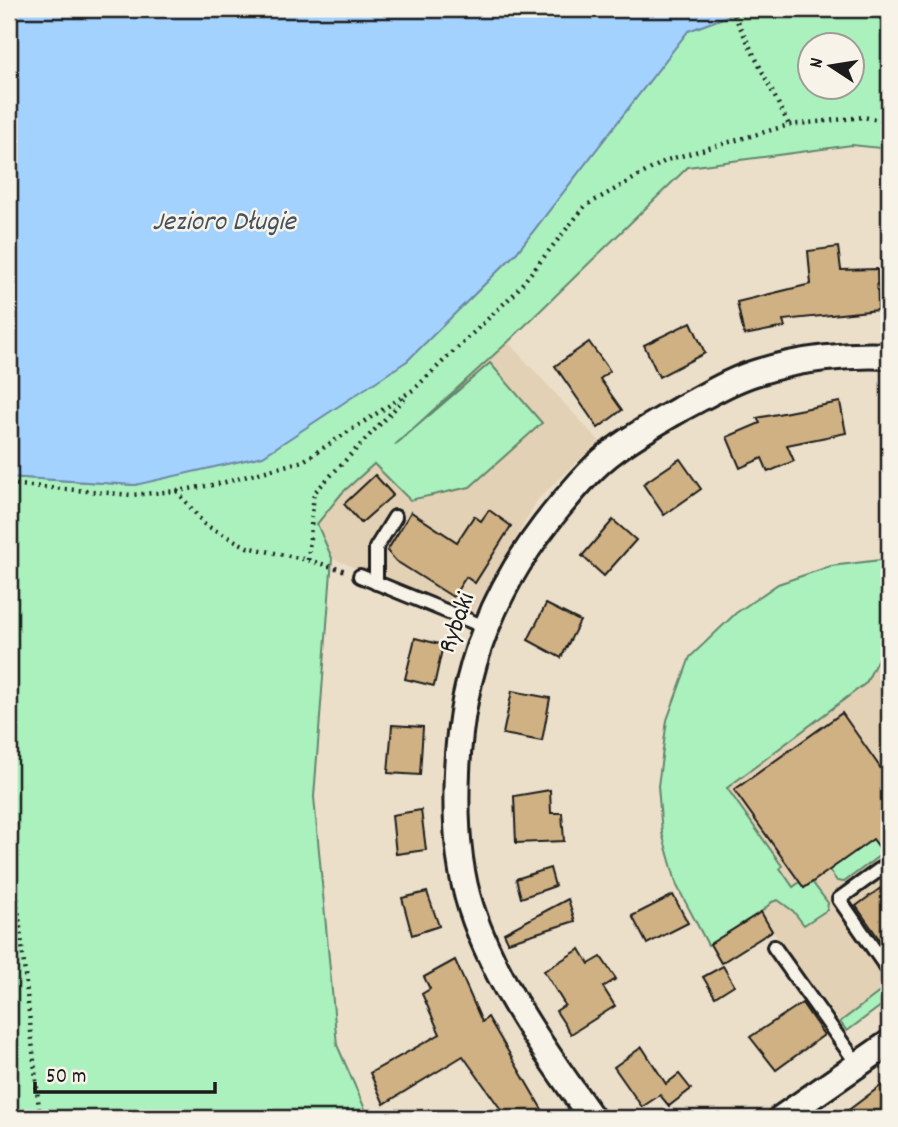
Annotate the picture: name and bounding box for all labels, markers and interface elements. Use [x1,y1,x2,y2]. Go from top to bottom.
north arrow [796,32,866,102]
text: N [804,56,832,71]
water label: Jezioro Długie [152,204,297,244]
street label: Rybaki [430,587,486,658]
scale bar [35,1050,215,1094]
text: 50 m [46,1063,86,1093]

